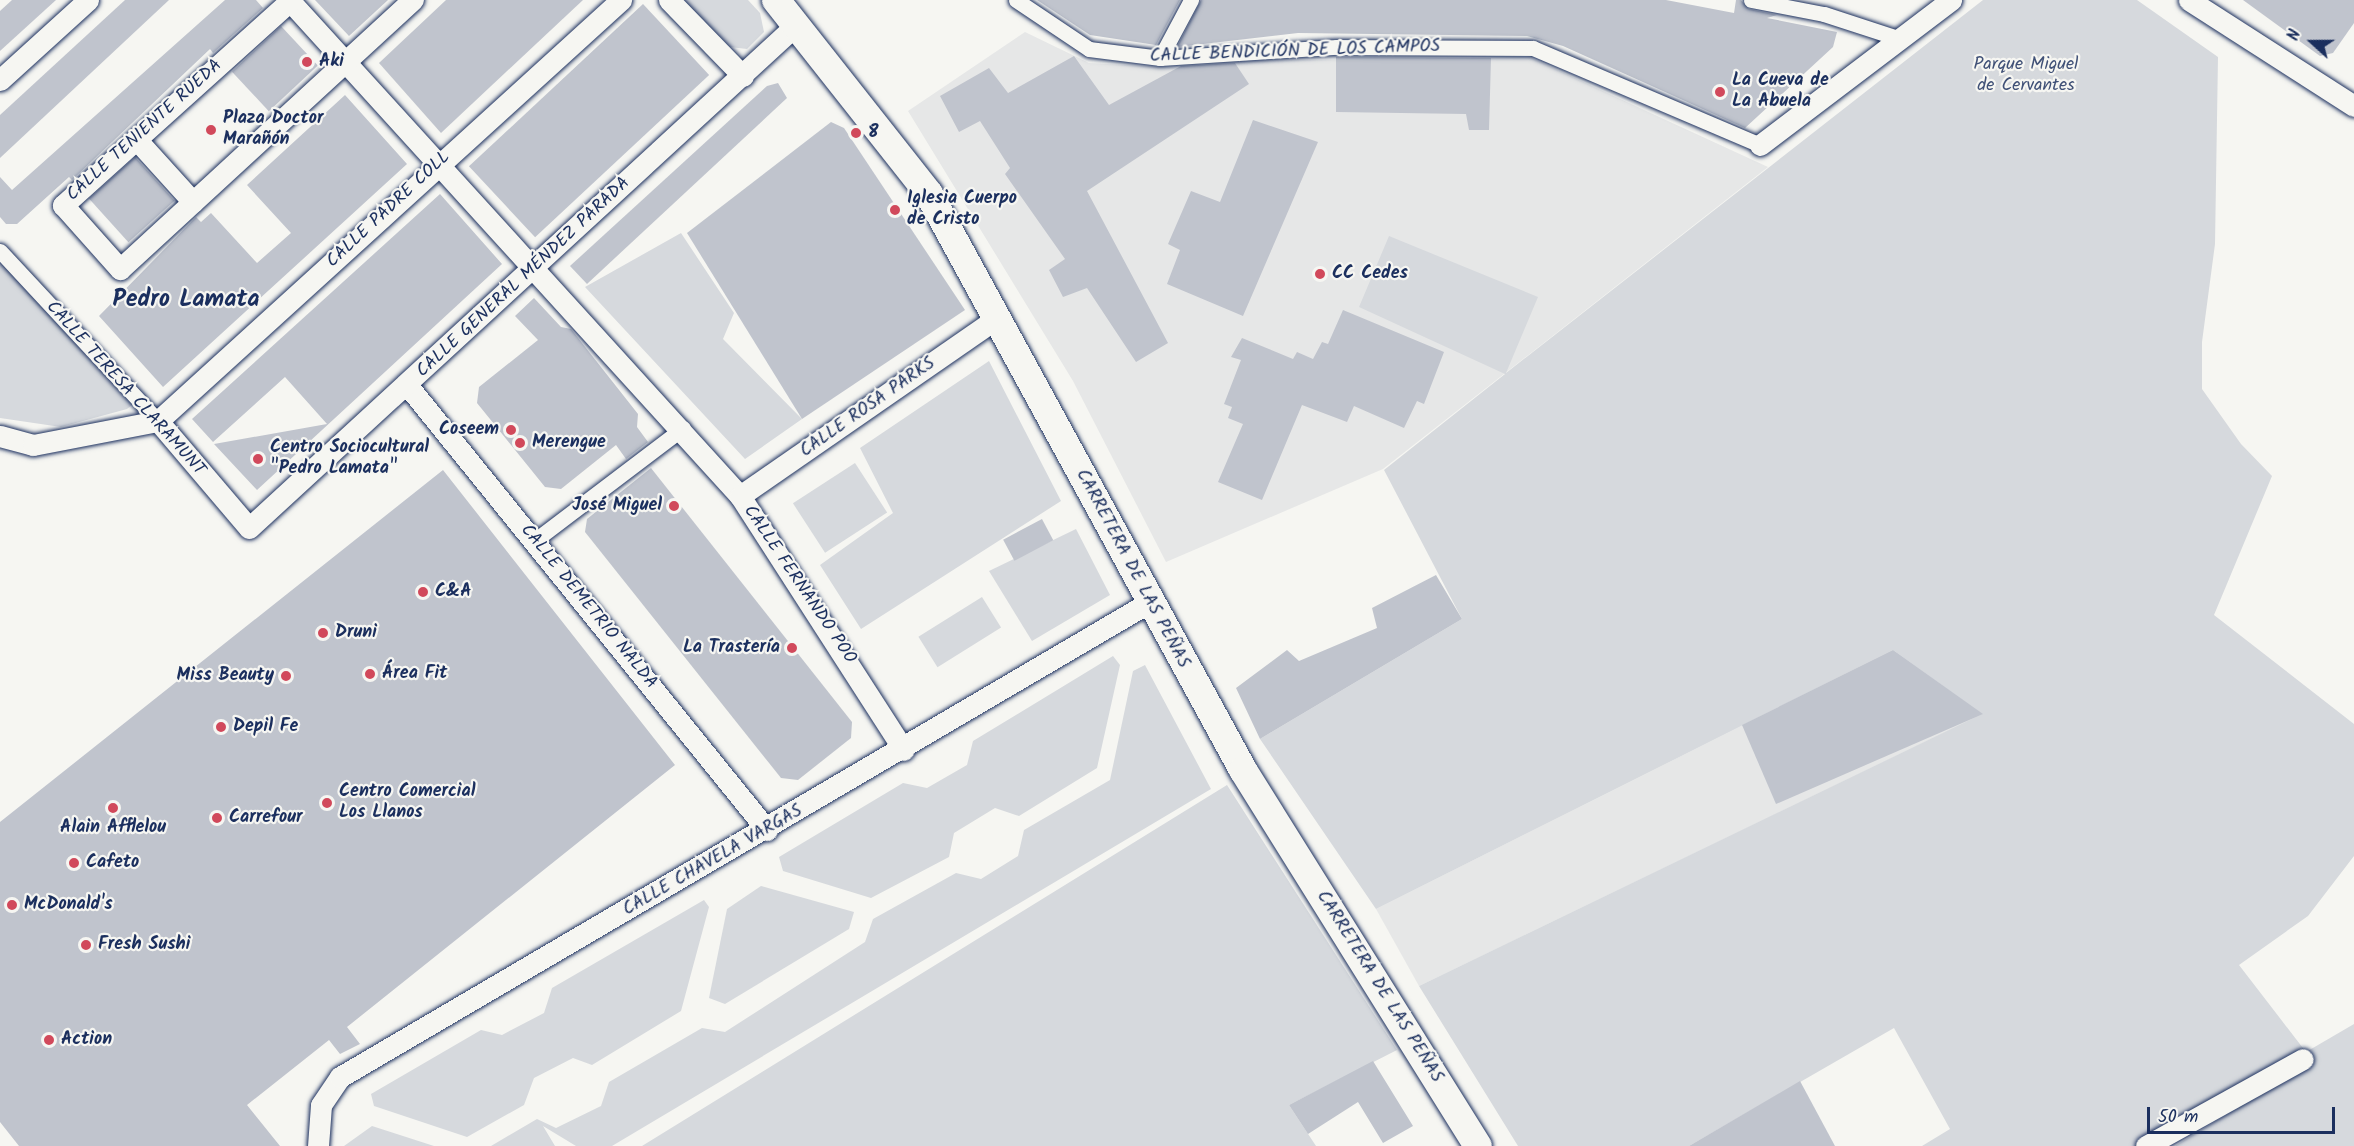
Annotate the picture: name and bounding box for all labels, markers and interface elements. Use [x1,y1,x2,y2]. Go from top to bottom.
north arrow [2282,12,2342,72]
text: N [2281,26,2308,45]
street label: CALLE BENDICIÓN DE LOS CAMPOS [1149,36,1441,68]
place label: Aki [319,51,344,73]
marker: Aki [300,55,314,69]
park label: Parque Miguel de Cervantes [1974,55,2078,98]
street label: CALLE TENIENTE RUEDA [63,56,227,206]
place label: La Cueva de La Abuela [1732,71,1829,113]
marker: La Cueva de La Abuela [1713,85,1727,99]
place label: Plaza Doctor Marañón [223,109,323,152]
place label: 8 [868,122,879,144]
marker: Plaza Doctor Marañón [204,123,218,137]
marker: 8 [849,126,863,140]
street label: CALLE PADRE COLL [323,147,455,273]
street label: CALLE GENERAL MÉNDEZ PARADA [413,173,635,383]
place label: Iglesia Cuerpo de Cristo [907,189,1017,232]
marker: Iglesia Cuerpo de Cristo [888,203,902,217]
place label: CC Cedes [1332,263,1408,285]
marker: CC Cedes [1313,267,1327,281]
district label: Pedro Lamata [113,286,259,314]
street label: CALLE TERESA CLARAMUNT [41,297,209,481]
street label: CALLE ROSA PARKS [796,353,940,463]
place label: Coseem [439,419,499,441]
marker: Coseem [504,423,518,437]
place label: Merengue [532,432,606,454]
marker: Merengue [513,436,527,450]
place label: Centro Sociocultural "Pedro Lamata" [270,438,429,480]
marker: Centro Sociocultural "Pedro Lamata" [251,452,265,466]
street label: CARRETERA DE LAS PEÑAS [1070,466,1194,672]
place label: José Miguel [572,495,662,517]
marker: José Miguel [667,499,681,513]
street label: CALLE FERNANDO POO [738,502,860,668]
street label: CALLE DEMETRIO NALDA [515,520,661,694]
place label: C&A [435,581,472,603]
marker: C&A [416,585,430,599]
place label: Druni [335,622,377,644]
marker: Druni [316,626,330,640]
place label: La Trastería [683,637,780,659]
marker: La Trastería [785,641,799,655]
place label: Área Fit [382,663,447,685]
place label: Miss Beauty [177,665,274,687]
marker: Área Fit [363,667,377,681]
marker: Miss Beauty [279,669,293,683]
place label: Depil Fe [233,716,298,738]
marker: Depil Fe [214,720,228,734]
place label: Centro Comercial Los Llanos [339,782,475,824]
marker: Centro Comercial Los Llanos [320,796,334,810]
marker: Alain Afflelou [106,801,120,815]
street label: CALLE CHAVELA VARGAS [619,801,807,921]
place label: Carrefour [229,807,302,829]
marker: Carrefour [210,811,224,825]
place label: Alain Afflelou [60,817,166,839]
place label: Cafeto [86,852,139,874]
marker: Cafeto [67,856,81,870]
street label: CARRETERA DE LAS PEÑAS [1311,887,1447,1087]
place label: McDonald's [24,894,113,916]
marker: McDonald's [5,898,19,912]
place label: Fresh Sushi [98,934,190,956]
marker: Fresh Sushi [79,938,93,952]
place label: Action [61,1029,112,1051]
marker: Action [42,1033,56,1047]
scale bar [2150,1095,2338,1133]
text: 50 m [2158,1103,2198,1132]

